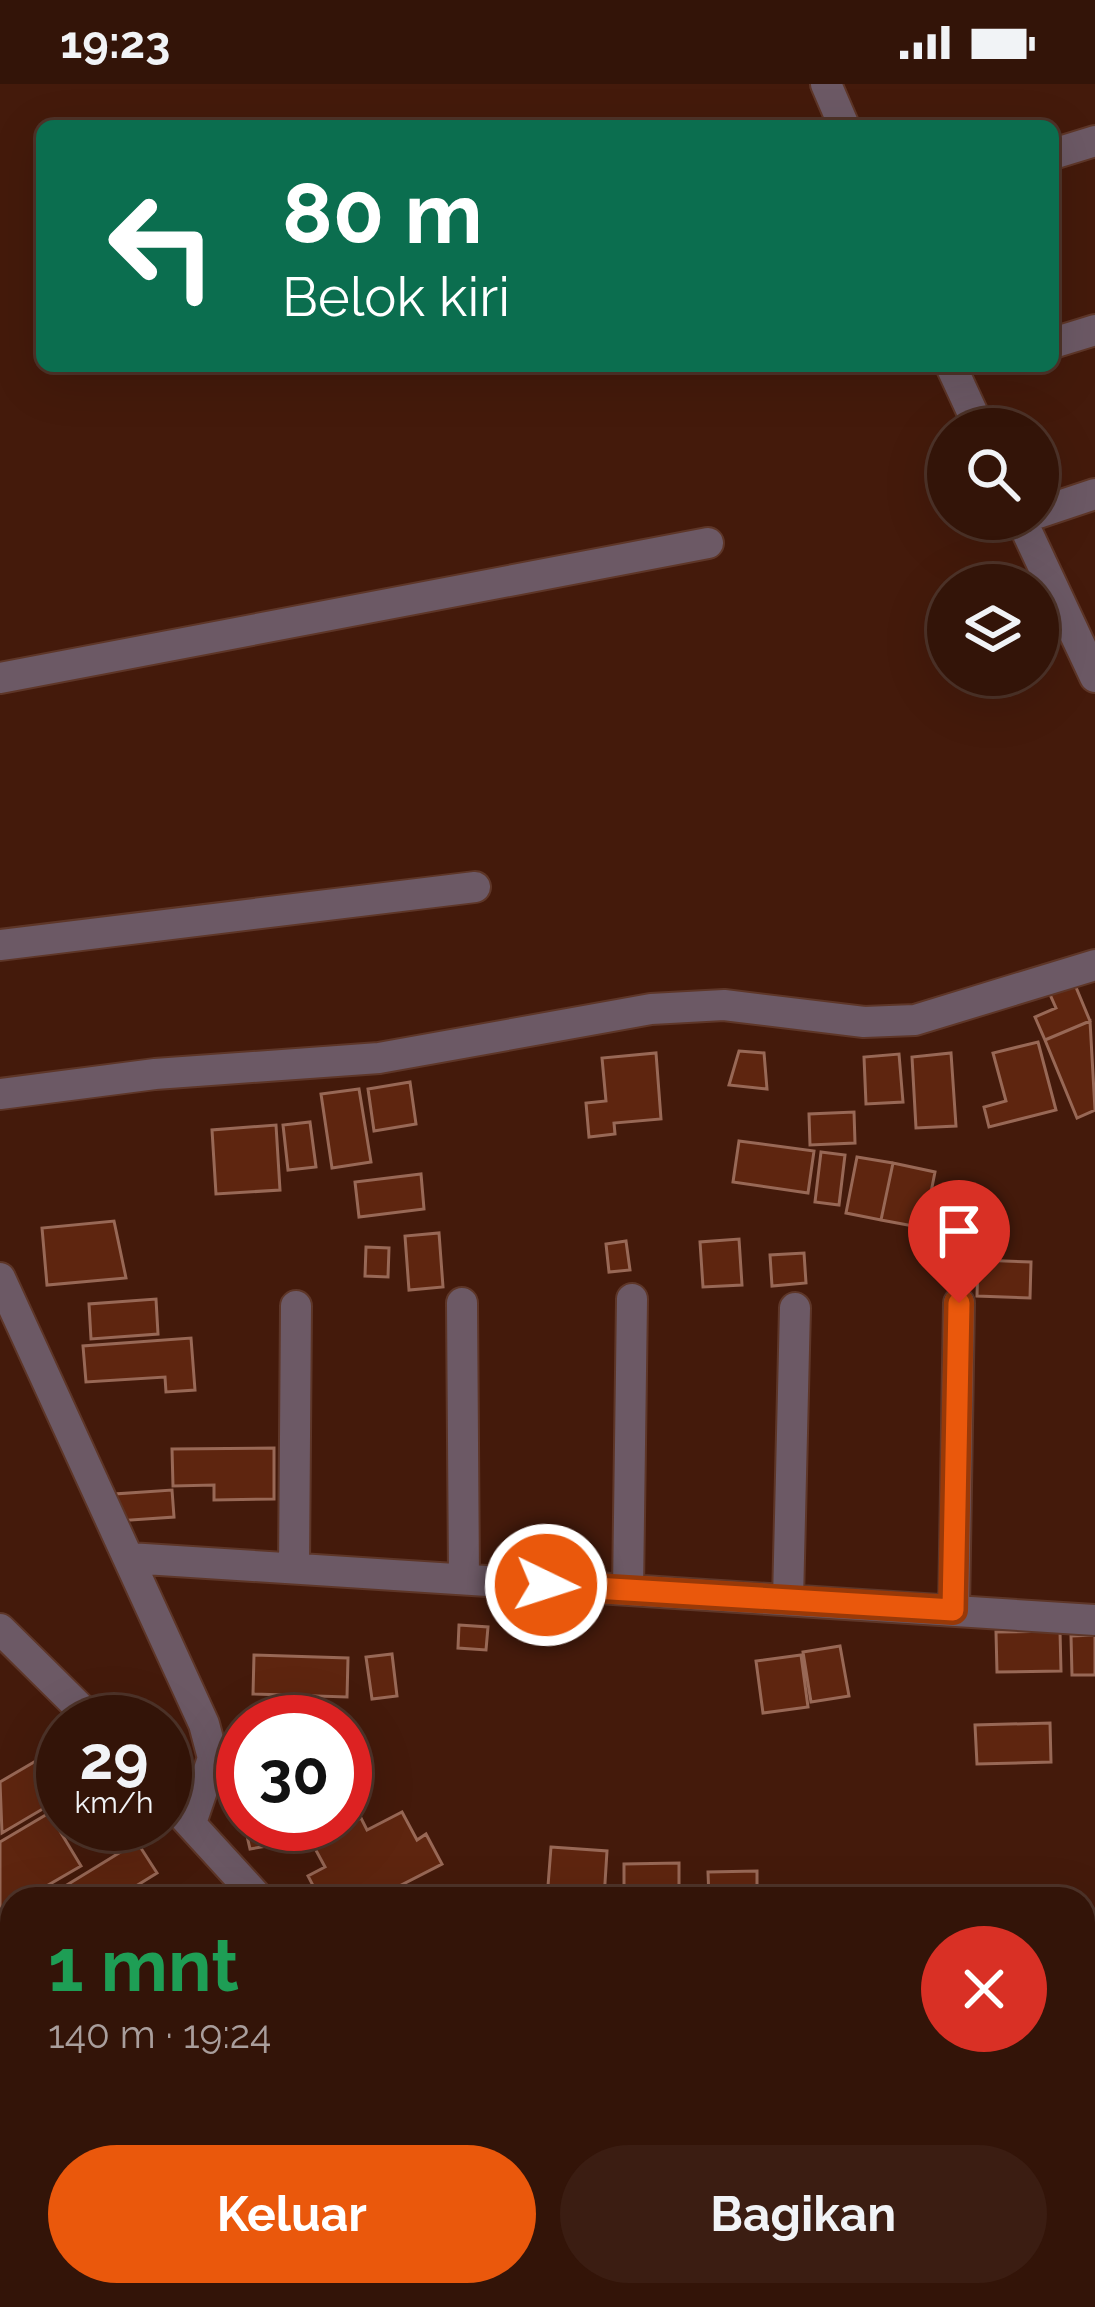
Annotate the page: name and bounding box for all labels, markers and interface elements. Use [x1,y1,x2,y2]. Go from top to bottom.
text: 19:23 [60,16,170,69]
text: 80 m [282,164,483,263]
icon: left [84,168,240,324]
text: Belok kiri [282,265,510,329]
map controls [927,408,1059,696]
button: search [927,408,1059,540]
button: layers [927,564,1059,696]
pin [908,1180,1010,1303]
icon: arrive [926,1198,992,1264]
position arrow [483,1522,609,1648]
speed limit sign: 30 [216,1695,372,1851]
text: 29 [79,1723,149,1793]
text: km/h [74,1785,154,1820]
text: 1 mnt [48,1923,239,2008]
button: close [921,1926,1047,2052]
text: 140 m · 19:24 [48,2011,271,2057]
button: Keluar [48,2145,536,2283]
button: Bagikan [560,2145,1047,2283]

